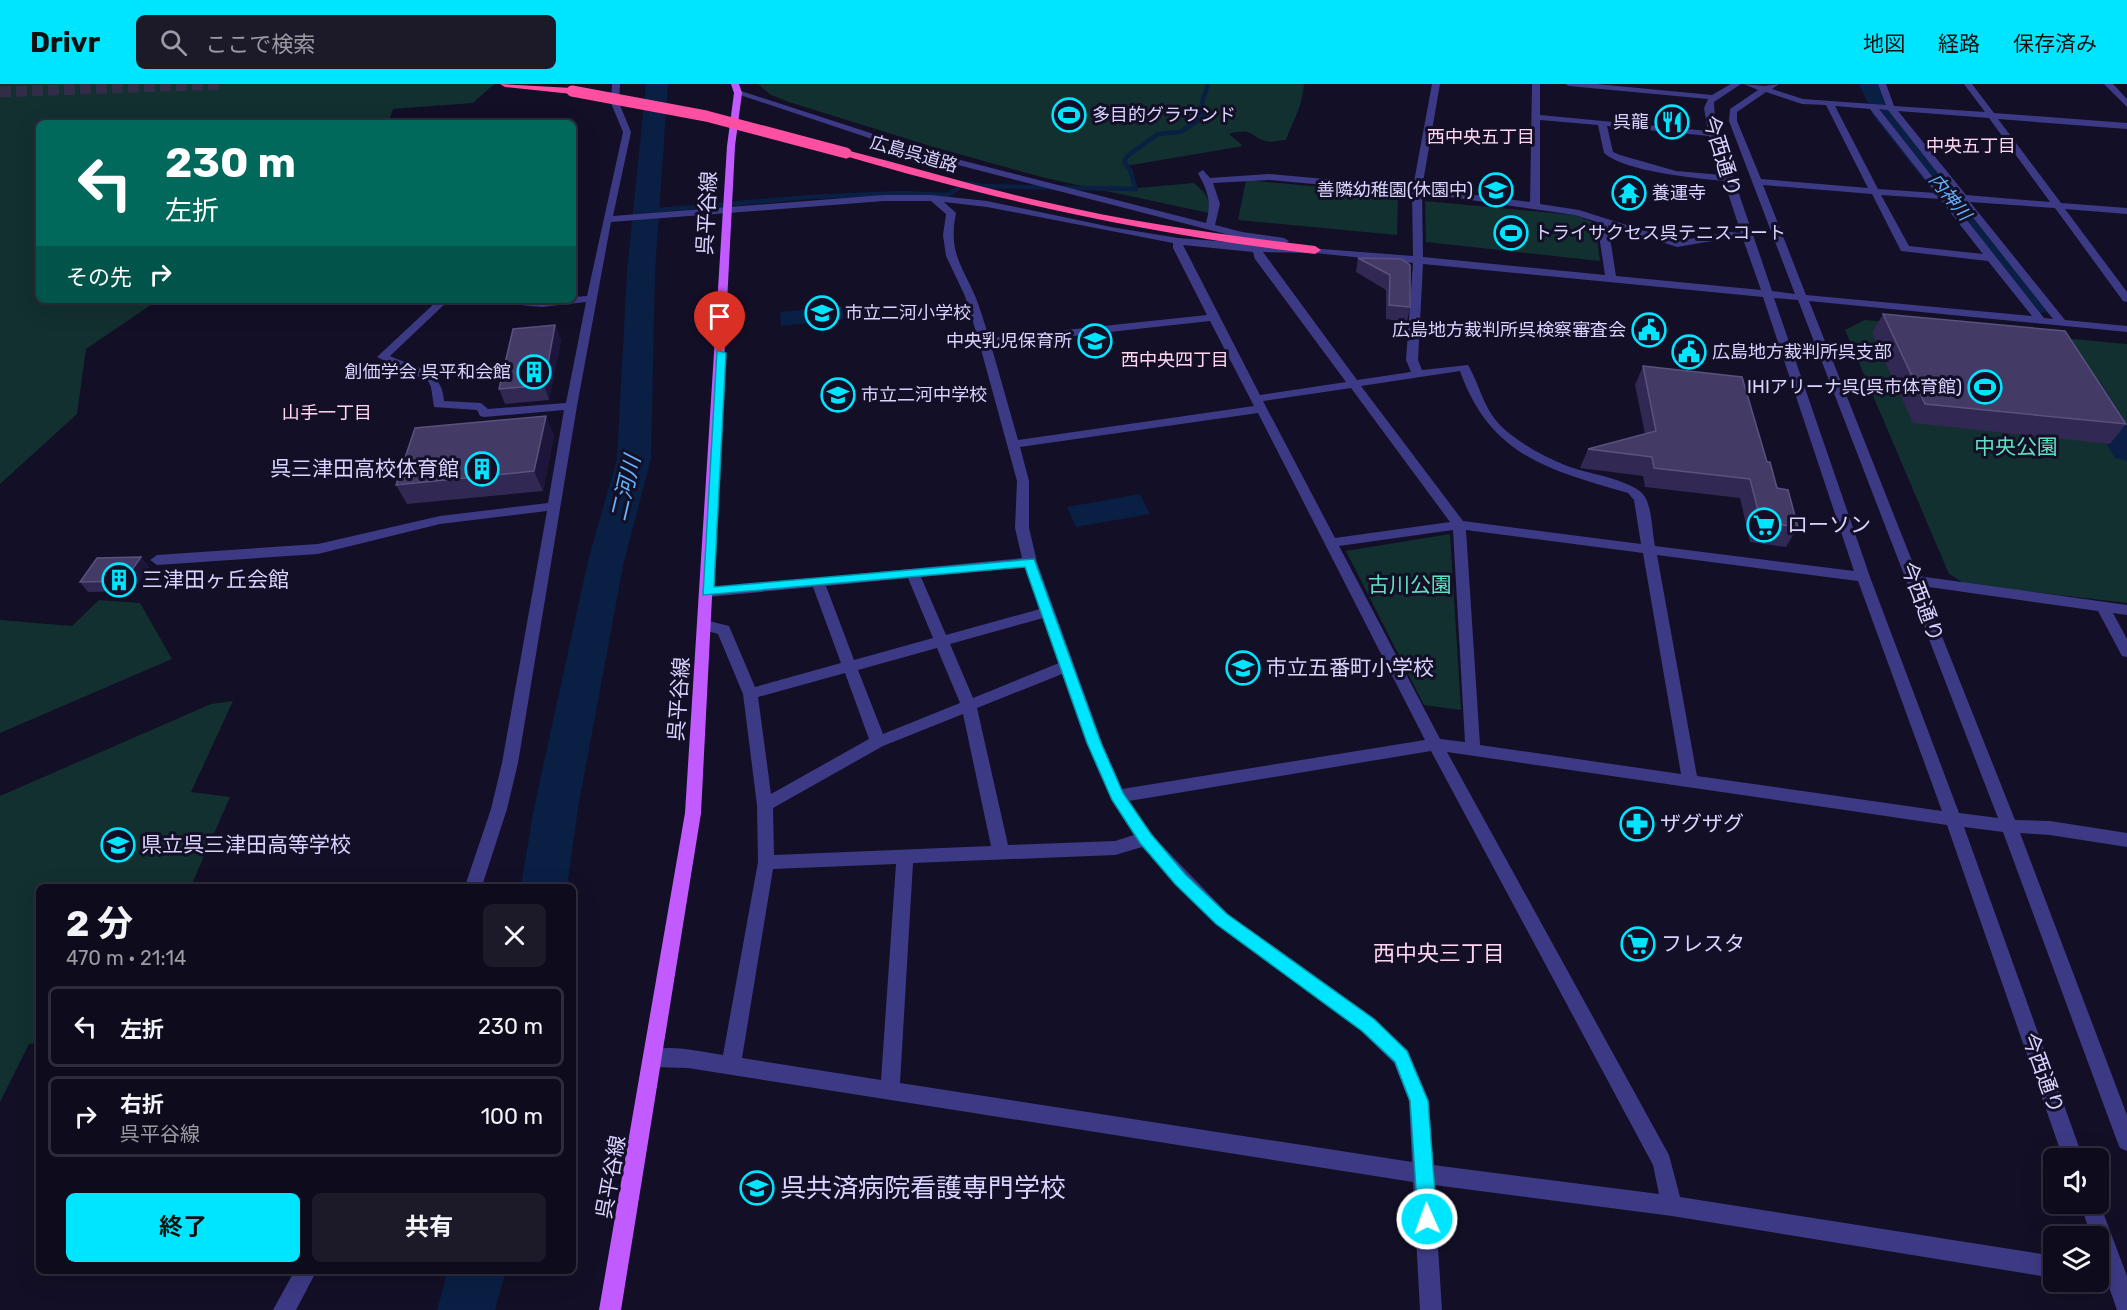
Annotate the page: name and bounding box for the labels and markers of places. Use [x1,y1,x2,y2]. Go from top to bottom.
sports icon: 多目的グラウンド [1051,97,1087,133]
place label: 多目的グラウンド [1092,104,1236,126]
restaurant icon: 呉龍 [1654,104,1690,140]
place label: 呉龍 [1613,111,1649,133]
school or university icon: 善隣幼稚園(休園中) [1478,172,1514,208]
temple icon: 養運寺 [1611,175,1647,211]
place label: 善隣幼稚園(休園中) [1317,179,1473,201]
place label: 養運寺 [1652,182,1706,204]
sports icon: トライサクセス呉テニスコート [1493,215,1529,251]
place label: トライサクセス呉テニスコート [1534,222,1786,244]
pin [694,291,745,353]
school or university icon: 市立二河小学校 [804,295,840,331]
place label: 市立二河小学校 [845,302,971,324]
public building icon: 広島地方裁判所呉検察審査会 [1631,312,1667,348]
place label: 広島地方裁判所呉検察審査会 [1392,319,1626,341]
school or university icon: 中央乳児保育所 [1077,323,1113,359]
place label: 中央乳児保育所 [946,330,1072,352]
public building icon: 広島地方裁判所呉支部 [1671,334,1707,370]
place label: 広島地方裁判所呉支部 [1712,341,1892,363]
building icon: 創価学会 呉平和会館 [516,354,552,390]
place label: 創価学会 呉平和会館 [345,361,511,383]
sports icon: IHIアリーナ呉(呉市体育館) [1967,369,2003,405]
place label: IHIアリーナ呉(呉市体育館) [1747,376,1962,398]
school or university icon: 市立二河中学校 [820,377,856,413]
place label: 市立二河中学校 [861,384,987,406]
building icon: 呉三津田高校体育館 [464,451,500,487]
place label: 呉三津田高校体育館 [270,456,459,481]
supermarket icon: ローソン [1746,507,1782,543]
place label: ローソン [1787,512,1871,537]
building icon: 三津田ヶ丘会館 [101,562,137,598]
place label: 三津田ヶ丘会館 [142,567,289,592]
school or university icon: 市立五番町小学校 [1225,650,1261,686]
place label: 市立五番町小学校 [1266,655,1434,680]
pharmacy icon: ザグザグ [1619,806,1655,842]
place label: ザグザグ [1660,811,1744,836]
school or university icon: 県立呉三津田高等学校 [100,827,136,863]
place label: 県立呉三津田高等学校 [141,832,351,857]
supermarket icon: フレスタ [1620,926,1656,962]
place label: フレスタ [1661,931,1745,956]
school or university icon: 呉共済病院看護専門学校 [739,1170,775,1206]
place label: 呉共済病院看護専門学校 [780,1173,1066,1204]

